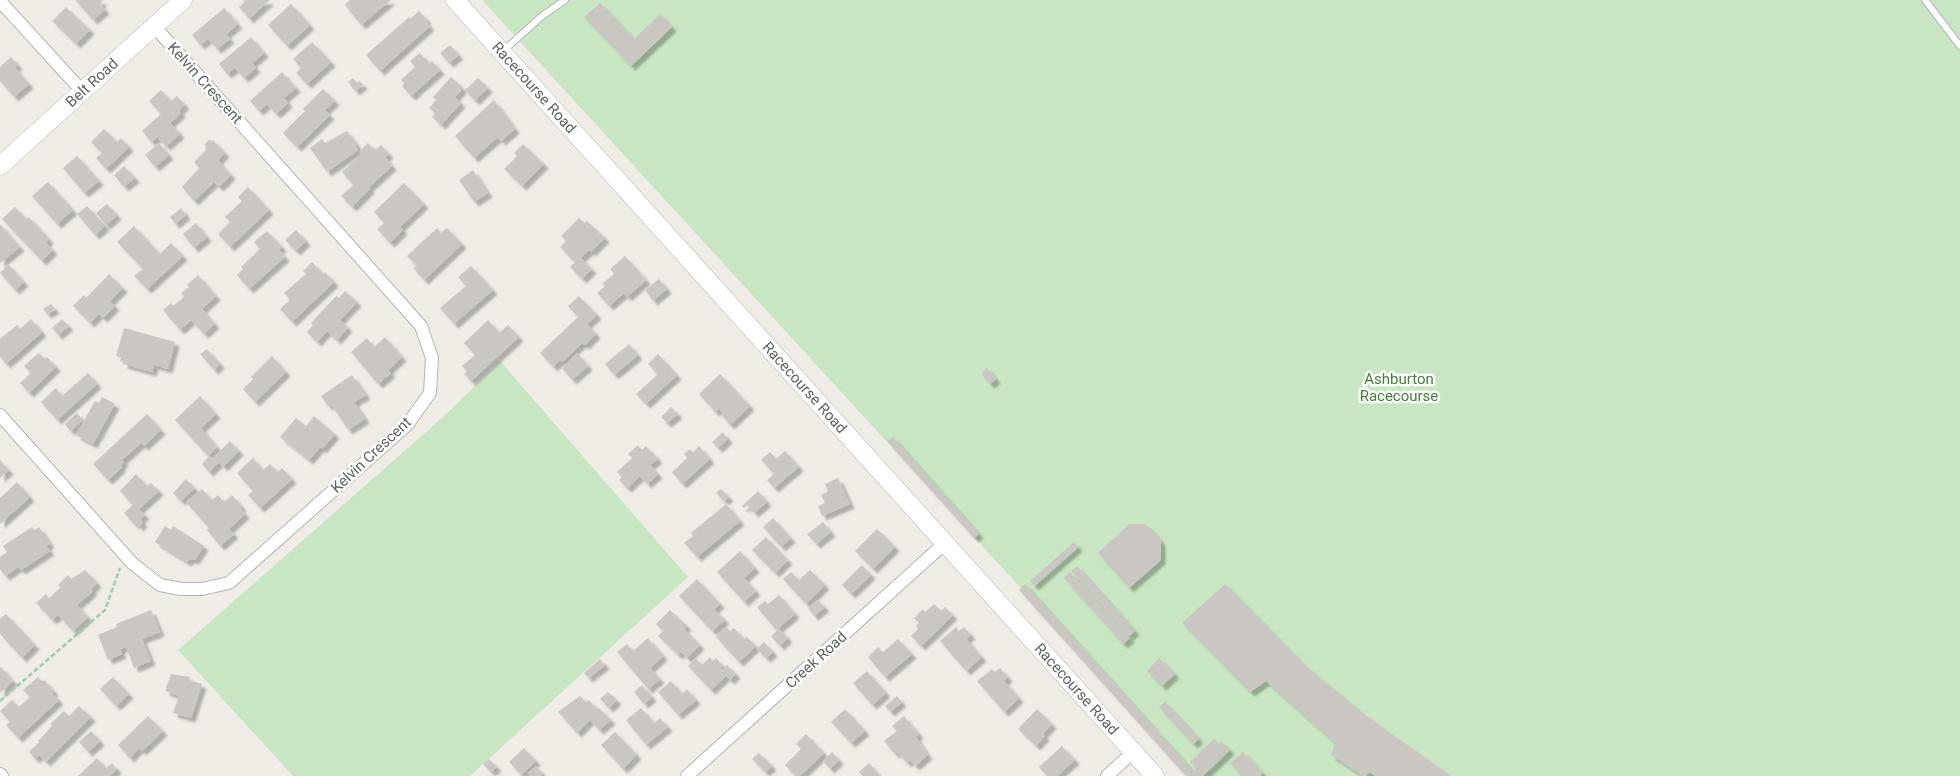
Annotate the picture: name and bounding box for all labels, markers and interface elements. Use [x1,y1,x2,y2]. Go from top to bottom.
street label: Racecourse Road [488,38,580,137]
street label: Kelvin Crescent [164,39,246,127]
street label: Belt Road [62,54,122,111]
street label: Racecourse Road [759,338,850,437]
park label: Ashburton Racecourse [1360,370,1438,405]
street label: Kelvin Crescent [327,413,415,497]
street label: Creek Road [782,628,850,692]
street label: Racecourse Road [1031,640,1122,739]

